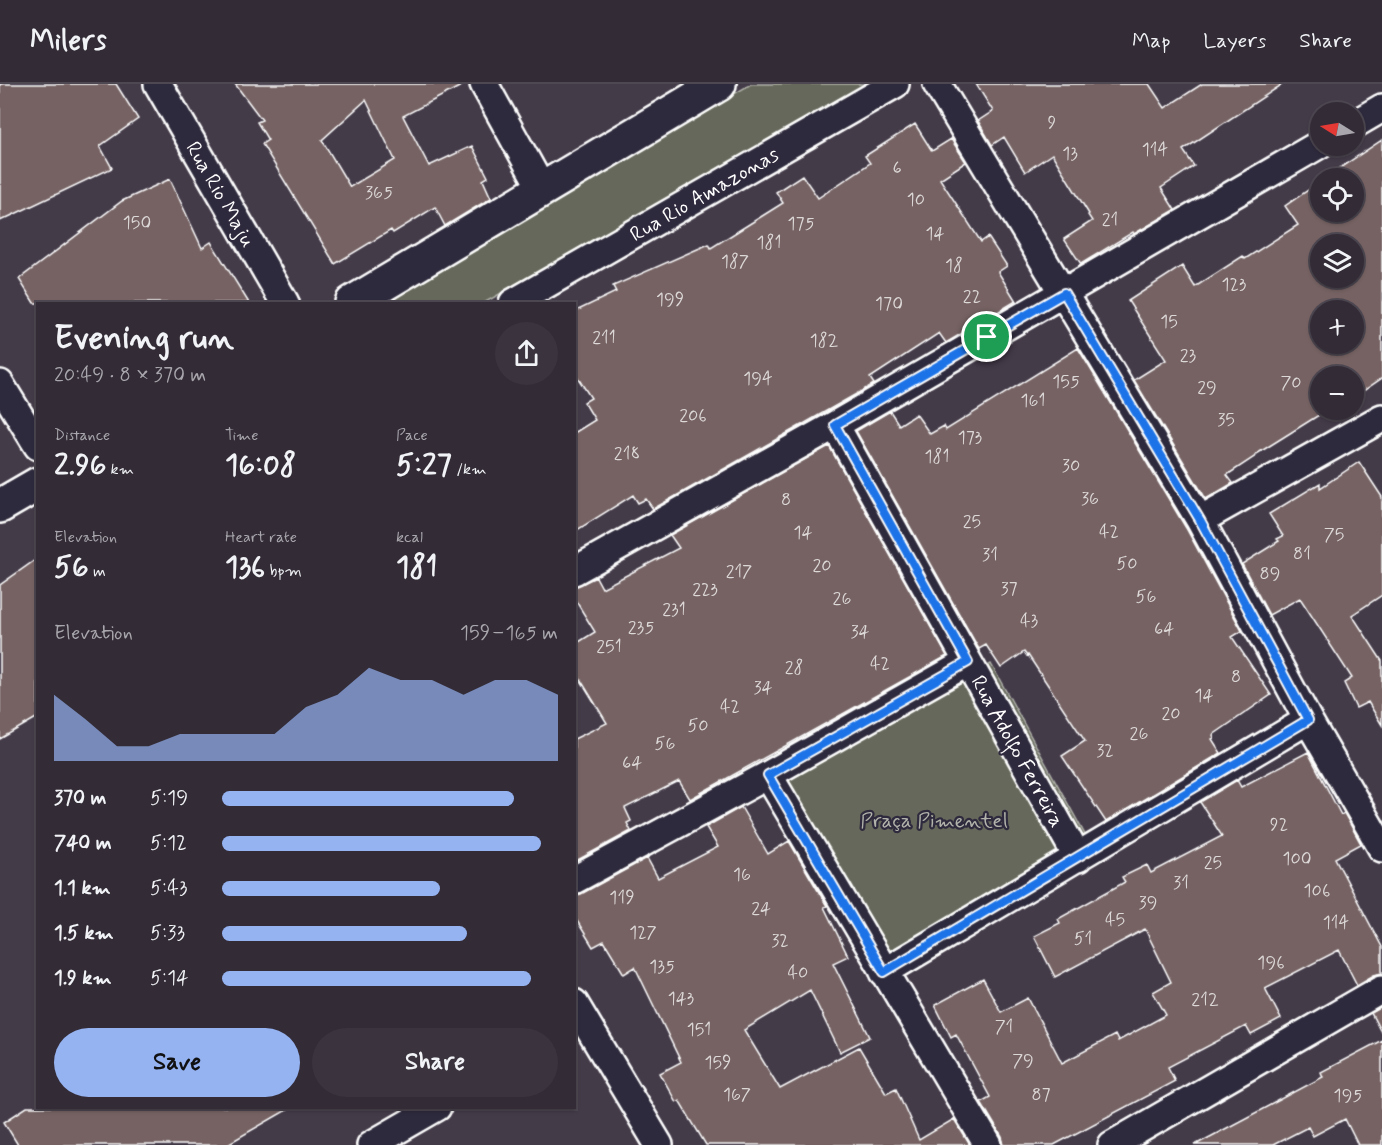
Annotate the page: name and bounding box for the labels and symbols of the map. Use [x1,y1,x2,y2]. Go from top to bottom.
north arrow [1310,102,1364,156]
house number: 9 [1048,111,1057,135]
street label: Rua Rio Maju [179,136,262,253]
house number: 114 [1142,138,1169,162]
street label: Rua Rio Amazonas [625,141,784,249]
house number: 13 [1062,142,1078,166]
house number: 6 [892,156,902,180]
house number: 365 [365,181,393,205]
house number: 10 [907,188,925,212]
house number: 21 [1102,208,1118,232]
house number: 150 [123,211,151,235]
house number: 175 [787,212,815,236]
house number: 14 [926,222,945,246]
house number: 181 [757,231,781,255]
house number: 187 [721,250,749,274]
house number: 18 [945,254,963,278]
house number: 123 [1222,273,1246,297]
house number: 22 [963,285,981,309]
house number: 199 [656,288,684,312]
house number: 170 [875,292,903,316]
house number: 15 [1160,310,1178,334]
pin [961,311,1012,362]
house number: 211 [592,326,616,350]
house number: 182 [810,329,839,353]
house number: 23 [1180,344,1197,368]
house number: 194 [743,367,773,391]
house number: 155 [1052,370,1080,394]
house number: 70 [1280,371,1302,395]
house number: 29 [1197,376,1217,400]
house number: 161 [1020,389,1046,413]
house number: 206 [679,404,707,428]
house number: 35 [1217,408,1235,432]
house number: 173 [958,426,982,450]
house number: 218 [614,442,640,466]
house number: 181 [925,445,949,469]
house number: 30 [1062,454,1080,478]
house number: 36 [1081,487,1099,511]
house number: 8 [781,488,791,512]
house number: 25 [963,510,981,534]
house number: 42 [1099,520,1119,544]
house number: 14 [794,521,813,545]
house number: 75 [1324,523,1344,547]
house number: 81 [1293,542,1311,566]
house number: 31 [982,543,998,567]
house number: 50 [1116,552,1138,576]
house number: 20 [812,554,832,578]
house number: 217 [726,560,752,584]
house number: 89 [1260,562,1280,586]
house number: 37 [1000,577,1018,601]
house number: 223 [692,578,718,602]
house number: 56 [1136,585,1156,609]
house number: 26 [833,587,851,611]
house number: 231 [662,598,686,622]
house number: 43 [1020,609,1038,633]
house number: 235 [628,616,654,640]
house number: 64 [1154,617,1174,641]
house number: 34 [850,620,870,644]
house number: 251 [596,635,622,659]
house number: 42 [870,652,890,676]
house number: 28 [785,656,803,680]
house number: 8 [1231,665,1241,689]
street label: Rua Adolfo Ferreira [962,670,1071,833]
house number: 34 [753,676,773,700]
house number: 14 [1195,684,1214,708]
house number: 42 [720,695,740,719]
house number: 20 [1161,702,1181,726]
house number: 50 [687,714,709,738]
house number: 26 [1130,722,1148,746]
house number: 56 [655,732,675,756]
house number: 32 [1096,739,1114,763]
house number: 64 [622,751,642,775]
park label: Praça Pimentel [860,807,1008,835]
house number: 92 [1270,813,1288,837]
house number: 100 [1282,847,1312,871]
house number: 25 [1204,851,1222,875]
house number: 16 [733,863,751,887]
house number: 31 [1173,871,1189,895]
house number: 106 [1304,879,1330,903]
house number: 119 [609,886,635,910]
house number: 39 [1139,891,1157,915]
house number: 24 [751,897,771,921]
house number: 45 [1105,908,1125,932]
house number: 114 [1323,911,1350,935]
house number: 127 [629,921,657,945]
house number: 51 [1074,927,1092,951]
house number: 32 [771,929,789,953]
house number: 196 [1257,951,1285,975]
house number: 135 [649,955,675,979]
house number: 40 [788,961,808,985]
house number: 143 [668,987,694,1011]
house number: 212 [1191,988,1219,1012]
house number: 71 [995,1015,1013,1039]
house number: 151 [687,1018,711,1042]
house number: 79 [1012,1049,1034,1073]
house number: 159 [704,1051,732,1075]
house number: 167 [723,1083,751,1107]
house number: 87 [1031,1083,1051,1107]
house number: 195 [1334,1084,1362,1108]

